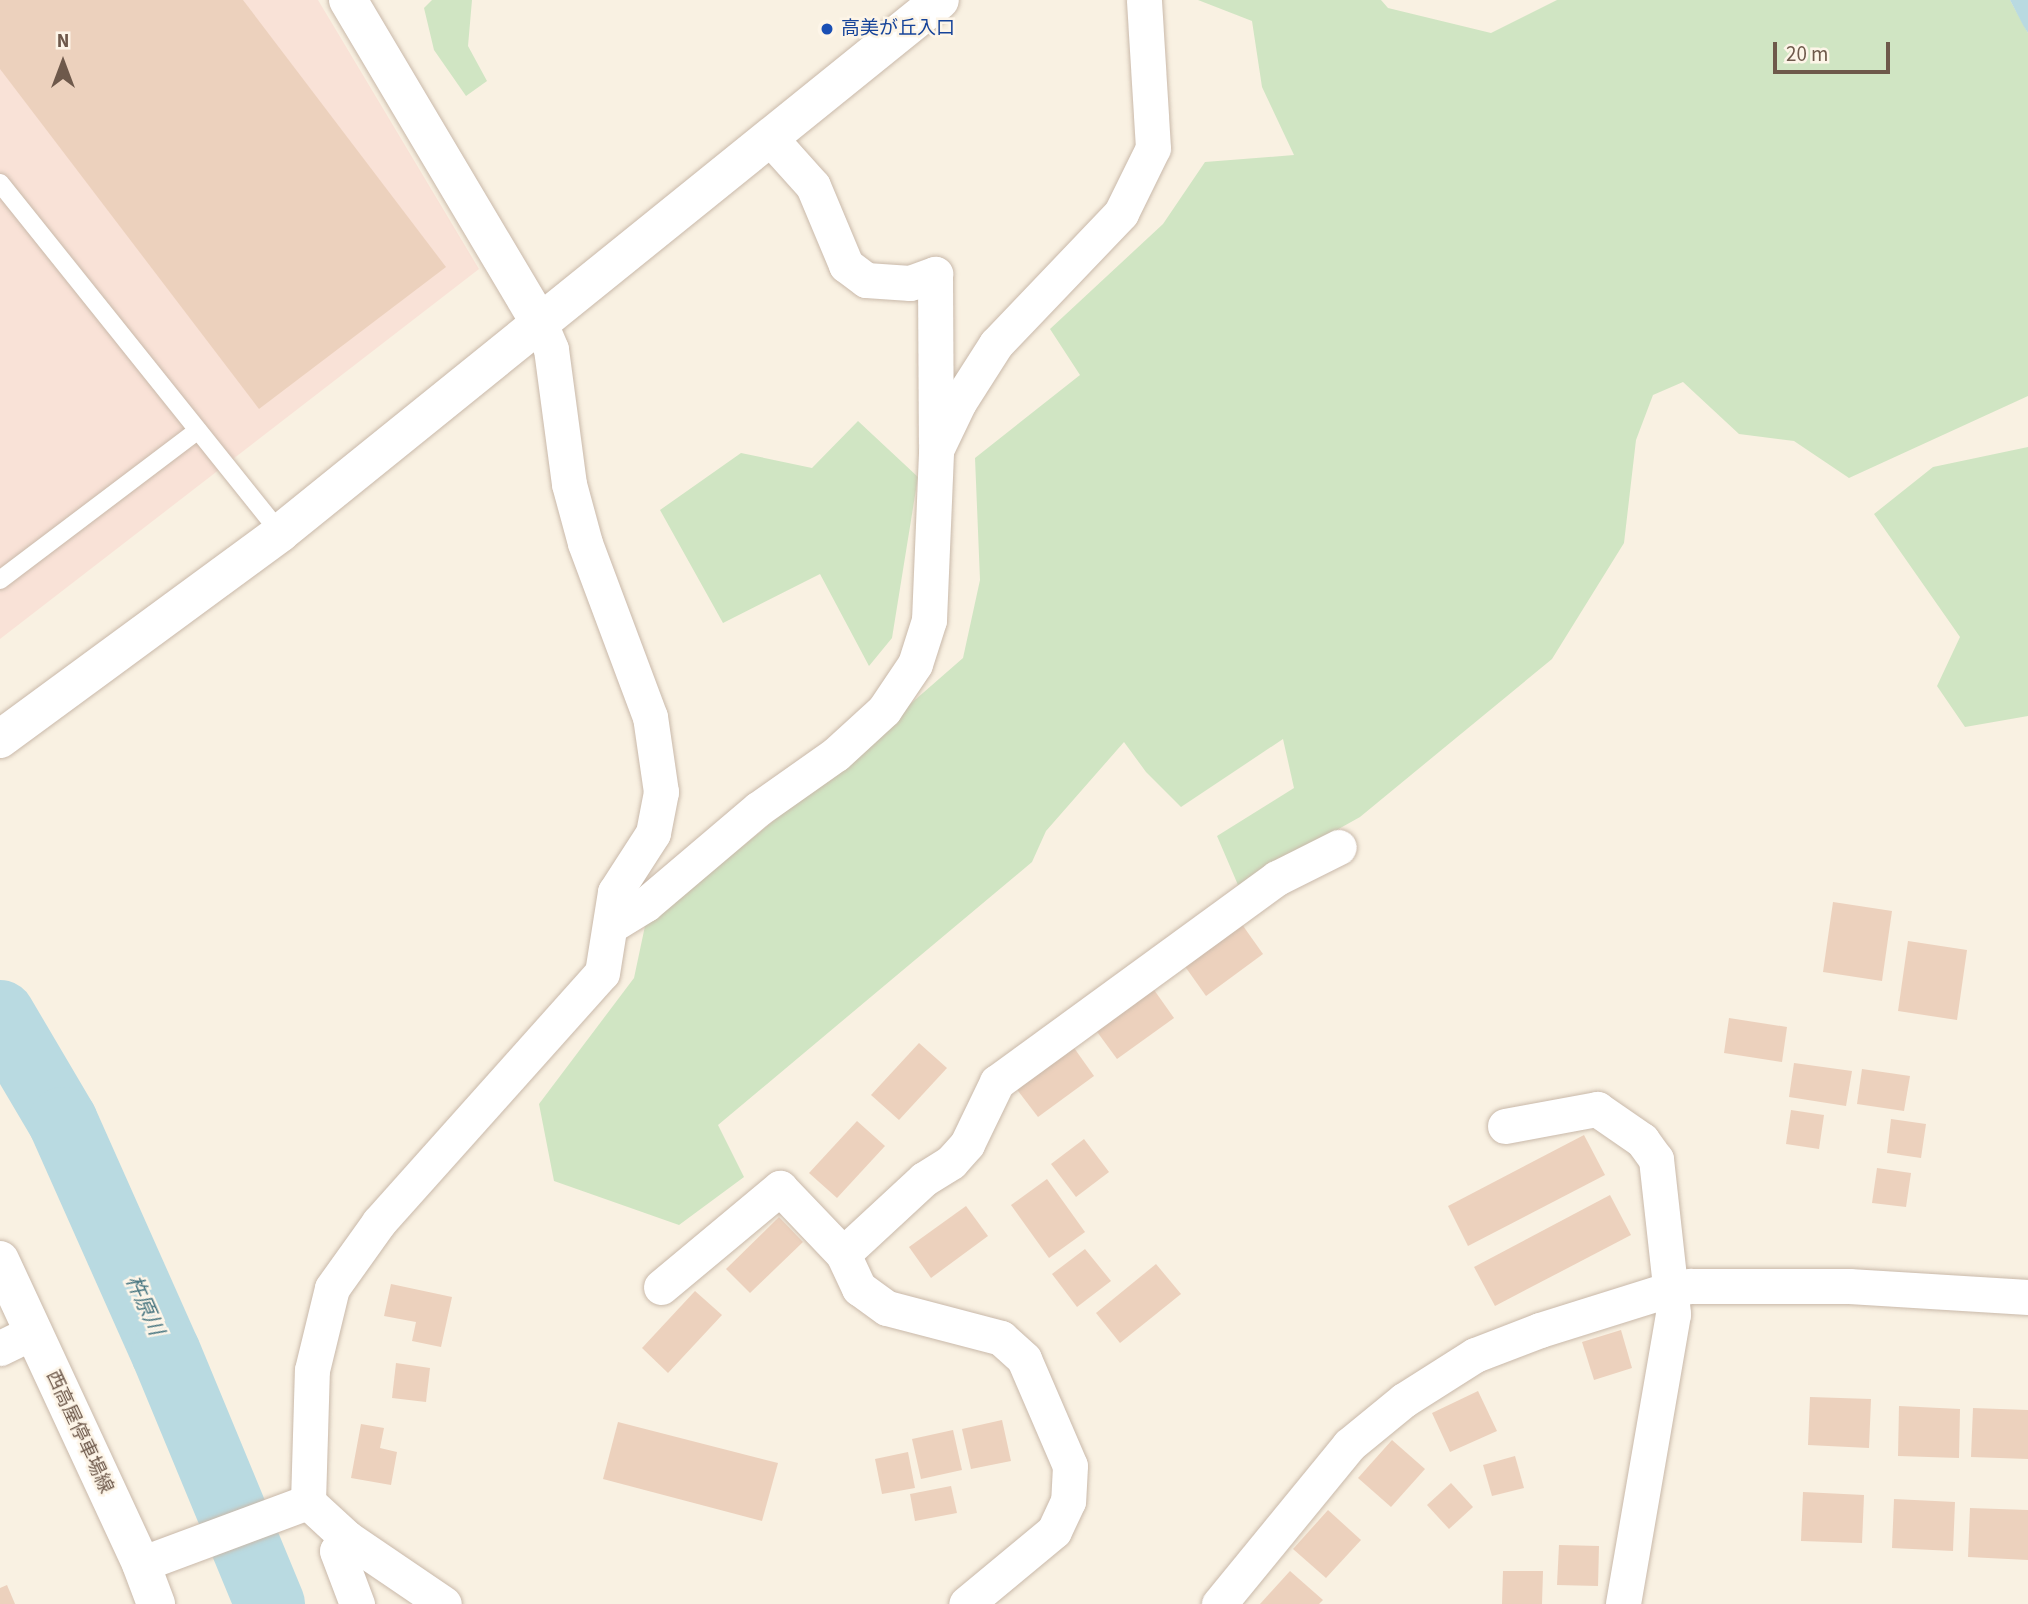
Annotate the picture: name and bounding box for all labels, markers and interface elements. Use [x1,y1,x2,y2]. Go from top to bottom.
place label: 高美が丘入口 [841,18,955,40]
marker: 高美が丘入口 [819,21,835,37]
north arrow [28,28,98,98]
text: N [57,28,69,55]
scale bar [1776,28,1893,72]
text: 20 m [1786,39,1828,69]
water label: 杵原川 [121,1271,169,1339]
street label: 西高屋停車場線 [41,1367,117,1497]

